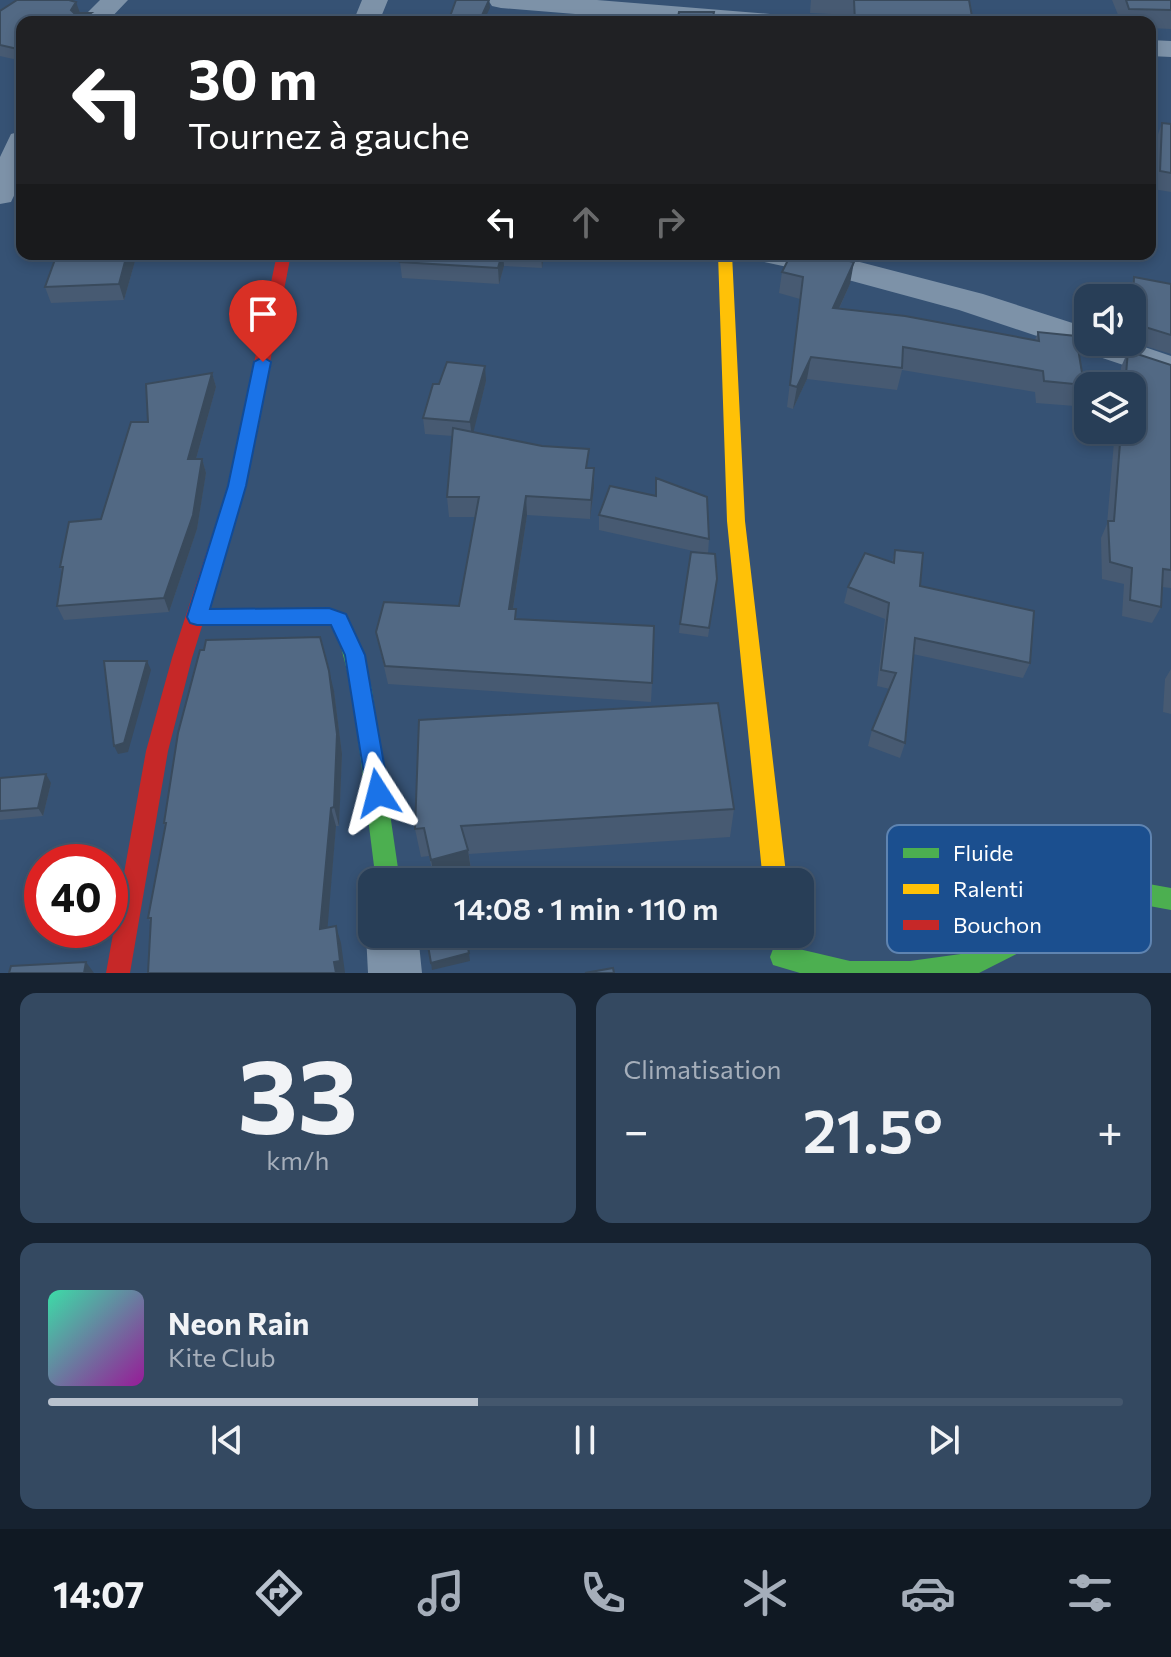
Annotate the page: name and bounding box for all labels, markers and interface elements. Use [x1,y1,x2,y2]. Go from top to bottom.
text: 30 m [188,43,317,112]
icon: left [56,48,160,152]
text: Tournez à gauche [188,112,470,156]
icon: left [480,200,524,244]
icon: ahead [564,200,608,244]
icon: right [648,200,692,244]
pin [229,280,297,362]
map controls [1074,284,1146,444]
button: sound [1074,284,1146,356]
icon: arrive [241,292,285,336]
button: layers [1074,372,1146,444]
position arrow [336,751,420,835]
legend [887,825,1151,953]
text: Fluide [953,839,1013,866]
speed limit sign: 40 [24,844,128,948]
text: Ralenti [953,875,1024,902]
text: 14:08 · 1 min · 110 m [454,889,718,926]
text: Bouchon [953,911,1042,938]
text: 33 [237,1028,358,1155]
text: Climatisation [624,1053,781,1084]
text: 21.5° [803,1092,943,1165]
text: − [624,1102,649,1156]
text: + [1097,1102,1123,1156]
text: km/h [266,1144,329,1175]
text: Neon Rain [168,1304,309,1341]
text: Kite Club [168,1341,276,1372]
icon: previous [205,1418,249,1462]
icon: pause [563,1418,607,1462]
icon: next [922,1418,966,1462]
icon: directions [251,1565,307,1621]
icon: music [413,1565,469,1621]
icon: phone [575,1565,631,1621]
icon: climate [737,1565,793,1621]
icon: car [900,1565,956,1621]
icon: filters [1062,1565,1118,1621]
text: 14:07 [53,1571,144,1615]

